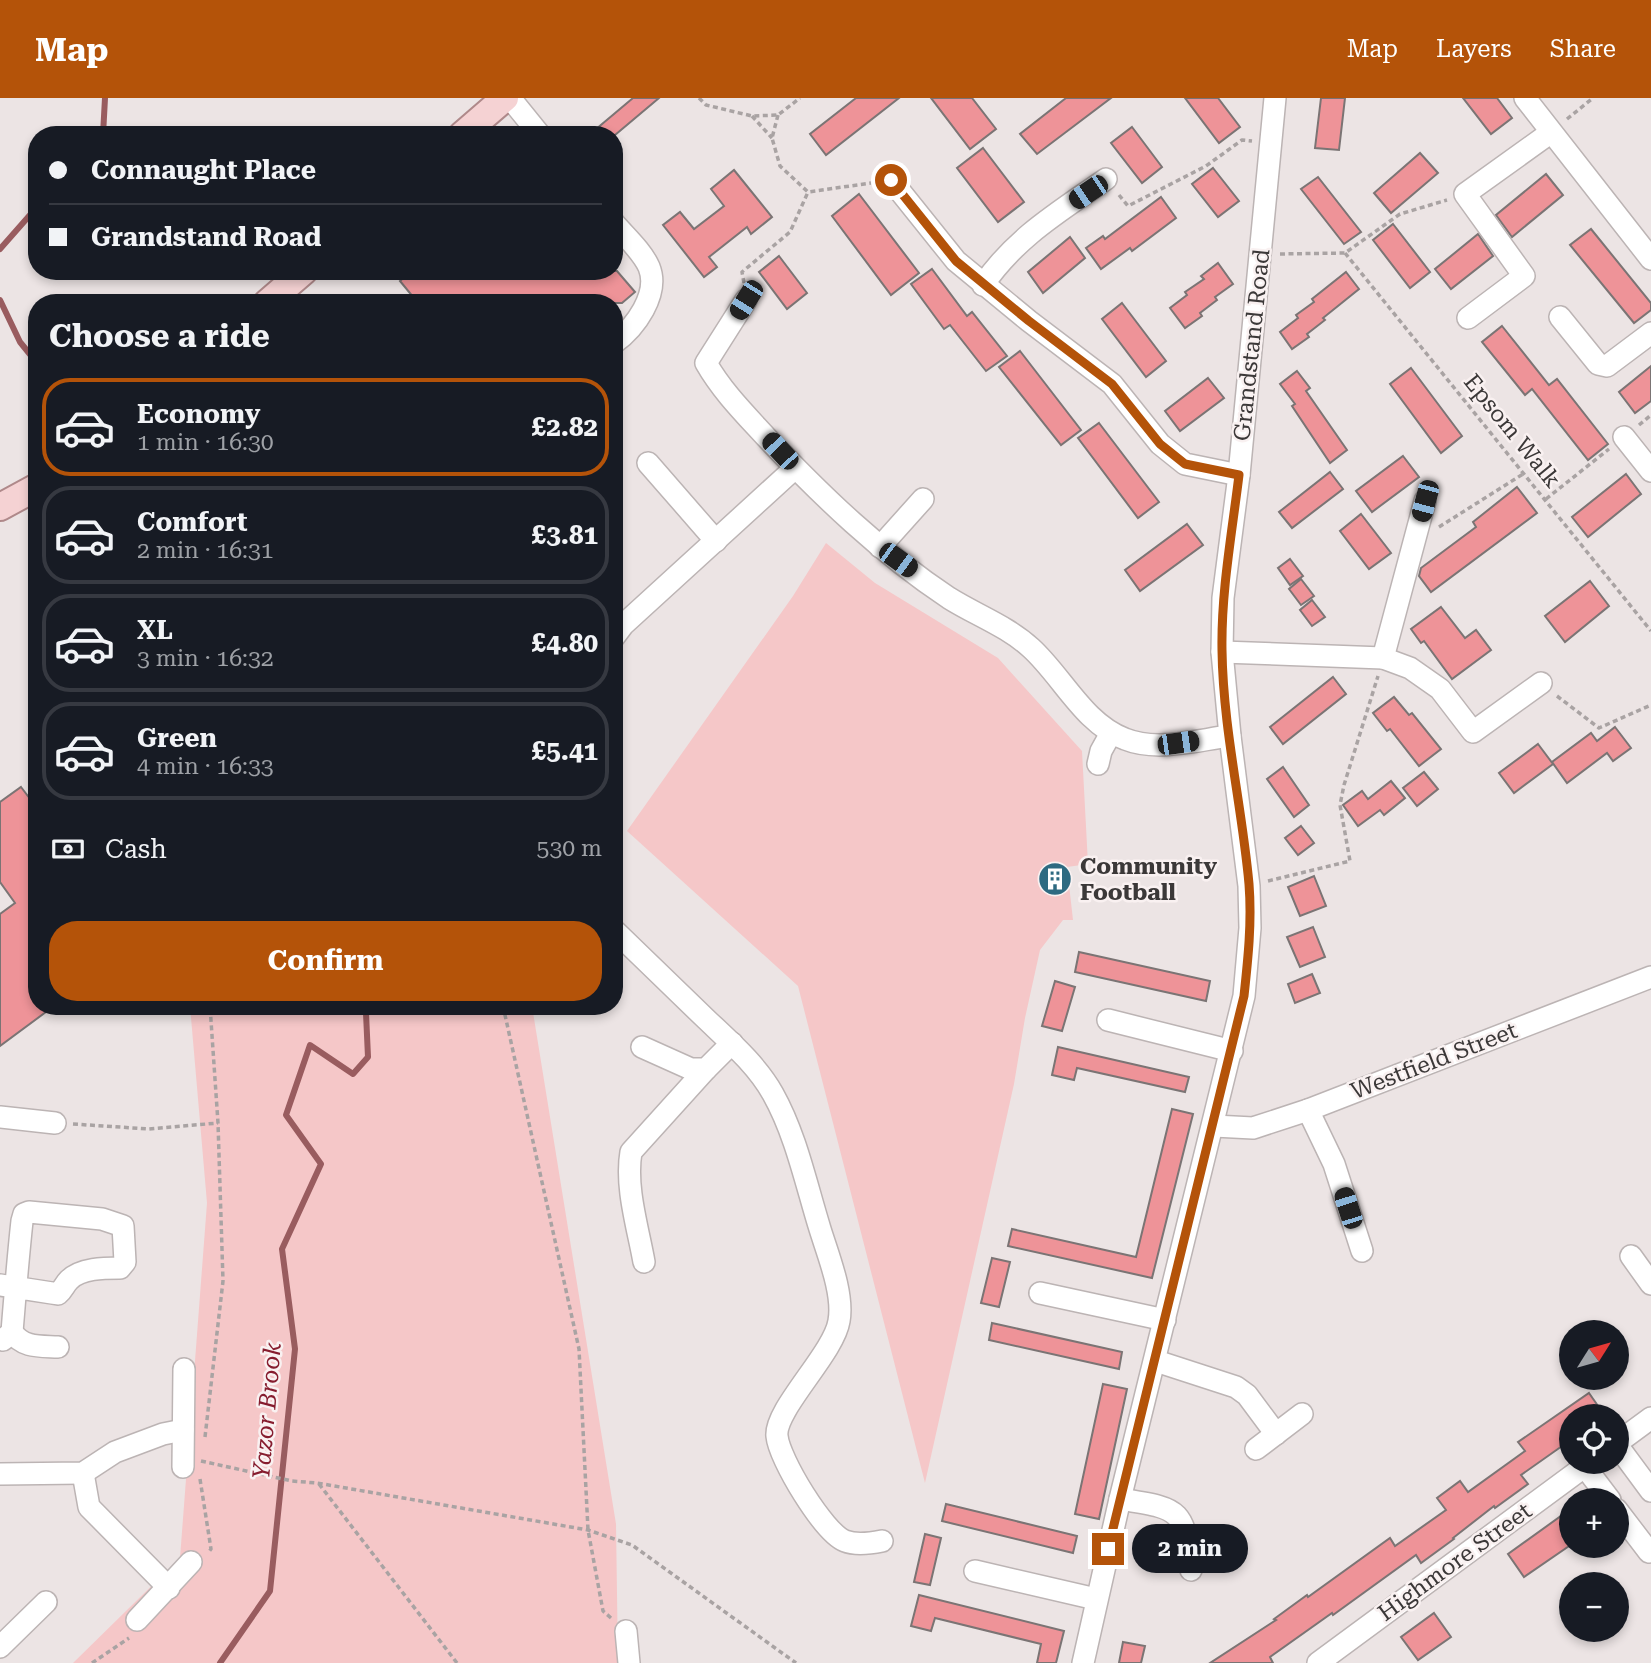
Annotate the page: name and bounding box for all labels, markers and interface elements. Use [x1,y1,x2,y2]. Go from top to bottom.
text: Map [35,30,109,69]
text: Map [1347,35,1398,63]
text: Layers [1436,35,1512,63]
text: Share [1550,35,1616,63]
text: Connaught Place [91,155,316,185]
route start [875,164,907,196]
car [1065,172,1112,212]
text: Grandstand Road [91,222,321,252]
street label: Grandstand Road [1228,247,1276,442]
car [726,277,767,323]
text: Choose a ride [49,317,270,355]
street label: Epsom Walk [1458,369,1566,493]
icon: car [53,396,116,459]
text: Economy [137,399,260,429]
text: £2.82 [532,412,598,442]
car [758,428,803,474]
text: 1 min · 16:30 [137,429,274,456]
car [1410,478,1441,524]
icon: car [53,504,116,567]
text: Comfort [137,507,247,537]
text: £3.81 [532,520,598,550]
text: 2 min · 16:31 [137,537,274,564]
car [875,539,922,581]
icon: car [53,612,116,675]
text: XL [137,615,173,645]
text: £4.80 [532,628,598,658]
text: 3 min · 16:32 [137,645,274,672]
icon: car [53,720,116,783]
text: Green [137,723,217,753]
car [1156,730,1201,756]
text: £5.41 [532,736,598,766]
text: 4 min · 16:33 [137,753,274,780]
icon: cash [49,830,87,868]
text: Cash [105,834,167,864]
text: 530 m [537,835,602,862]
place label: Community Football [1080,853,1217,906]
building icon: Community Football [1036,860,1074,898]
button: Confirm [49,921,602,1001]
street label: Westfield Street [1347,1017,1521,1105]
car [1332,1185,1365,1231]
north arrow [1559,1320,1629,1390]
map controls [1559,1320,1629,1642]
water label: Yazor Brook [247,1341,287,1481]
button: locate [1559,1404,1629,1474]
button: + [1559,1488,1629,1558]
street label: Highmore Street [1373,1497,1537,1627]
callout: 2 min [1132,1524,1248,1574]
route end [1092,1533,1124,1565]
text: 2 min [1158,1535,1222,1562]
button: − [1559,1572,1629,1642]

